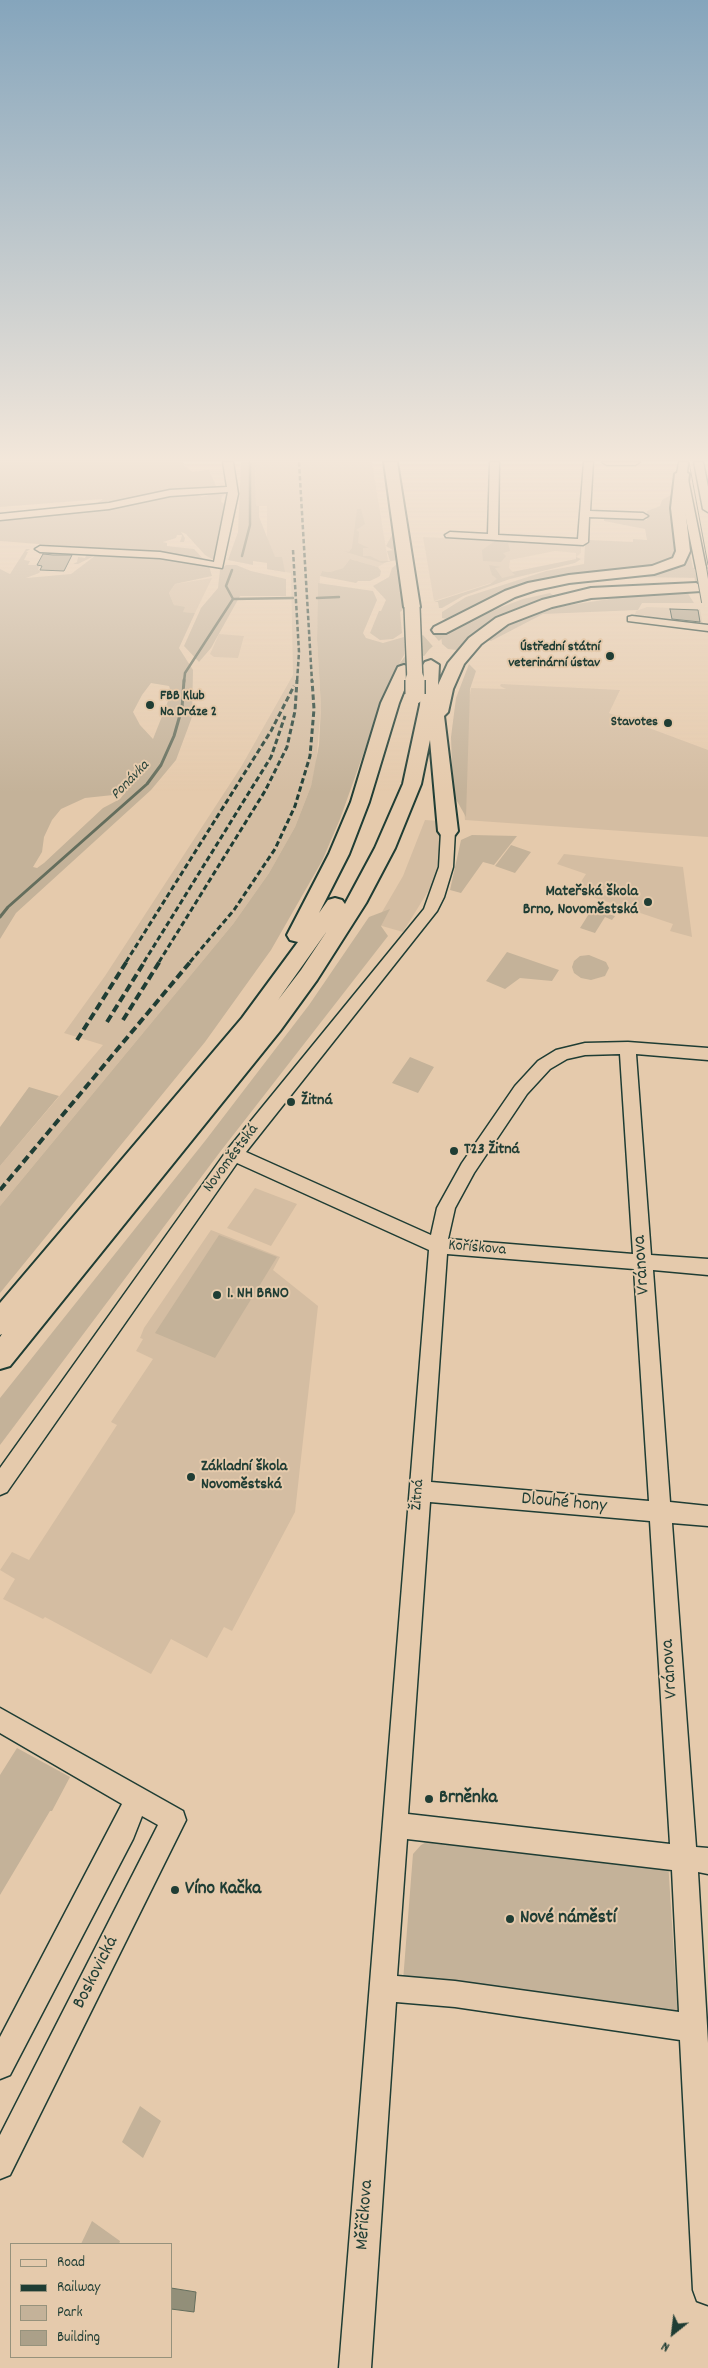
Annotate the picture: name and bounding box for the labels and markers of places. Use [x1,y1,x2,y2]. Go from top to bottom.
place label: Ústřední státní veterinární ústav [509,640,600,672]
marker: Ústřední státní veterinární ústav [604,650,616,662]
place label: FBB Klub Na Dráze 2 [160,689,217,722]
marker: FBB Klub Na Dráze 2 [144,699,156,711]
place label: Stavotes [611,715,658,731]
marker: Stavotes [662,717,674,729]
place label: Mateřská škola Brno, Novoměstská [523,883,638,921]
marker: Mateřská škola Brno, Novoměstská [642,896,654,908]
place label: Žitná [301,1092,332,1112]
marker: Žitná [285,1096,297,1108]
place label: T23 Žitná [464,1141,520,1161]
marker: T23 Žitná [448,1145,460,1157]
place label: 1. NH BRNO [227,1285,289,1305]
marker: 1. NH BRNO [211,1289,223,1301]
place label: Základní škola Novoměstská [201,1458,287,1496]
marker: Základní škola Novoměstská [185,1471,197,1483]
place label: Brněnka [439,1788,498,1810]
marker: Brněnka [423,1793,435,1805]
place label: Víno Kačka [185,1879,261,1901]
marker: Víno Kačka [169,1884,181,1896]
place label: Nové náměstí [520,1908,616,1930]
marker: Nové náměstí [504,1913,516,1925]

